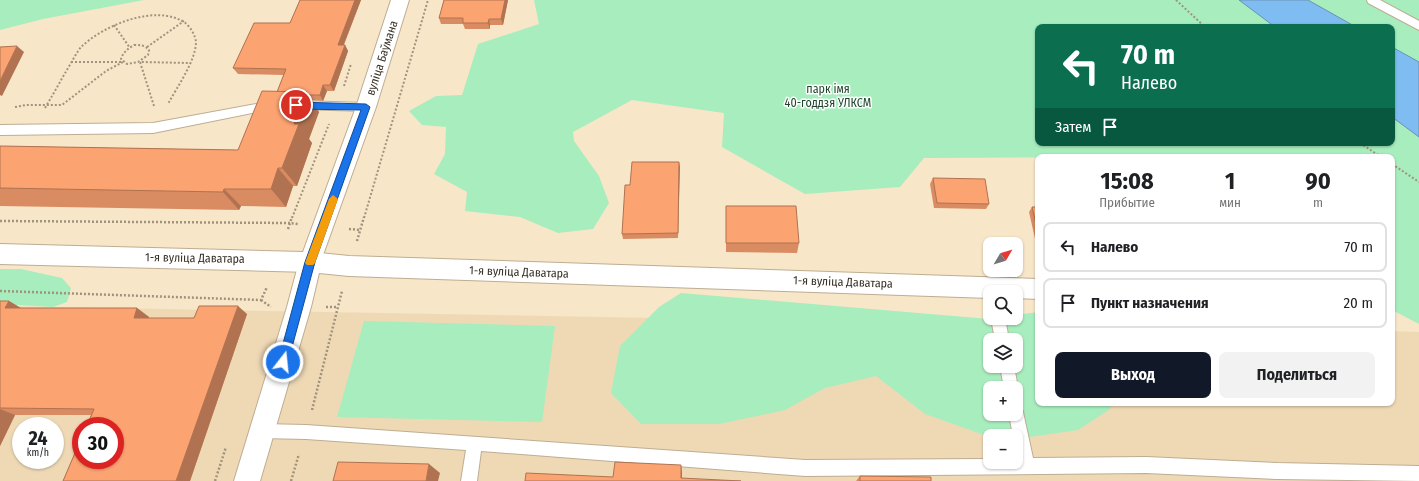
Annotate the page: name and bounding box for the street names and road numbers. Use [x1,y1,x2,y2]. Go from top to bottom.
street label: вуліца Баўмана [363,19,401,97]
street label: 1-я вуліца Даватара [145,250,245,266]
street label: 1-я вуліца Даватара [469,263,569,281]
street label: 1-я вуліца Даватара [793,273,893,291]

